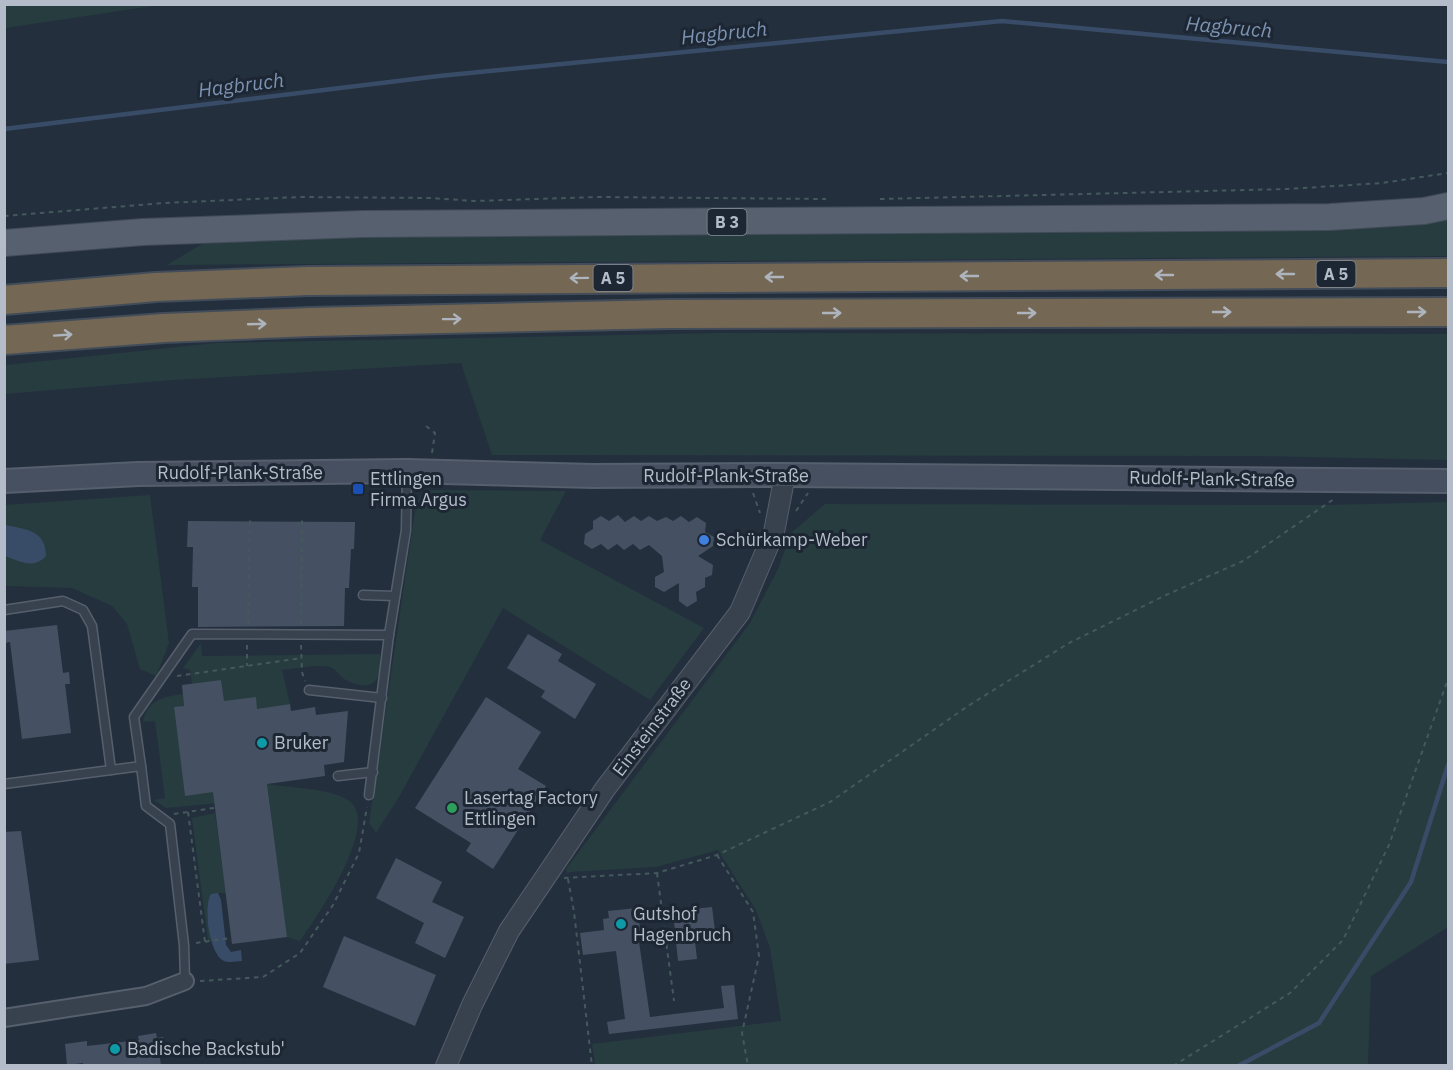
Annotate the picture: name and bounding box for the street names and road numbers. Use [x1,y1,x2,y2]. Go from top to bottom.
road number: B 3 [708,209,746,235]
road number: A 5 [1316,261,1356,287]
road number: A 5 [594,265,632,291]
street label: Rudolf-Plank-Straße [157,461,323,484]
street label: Rudolf-Plank-Straße [643,464,809,487]
street label: Rudolf-Plank-Straße [1129,466,1295,491]
street label: Einsteinstraße [607,673,696,780]

